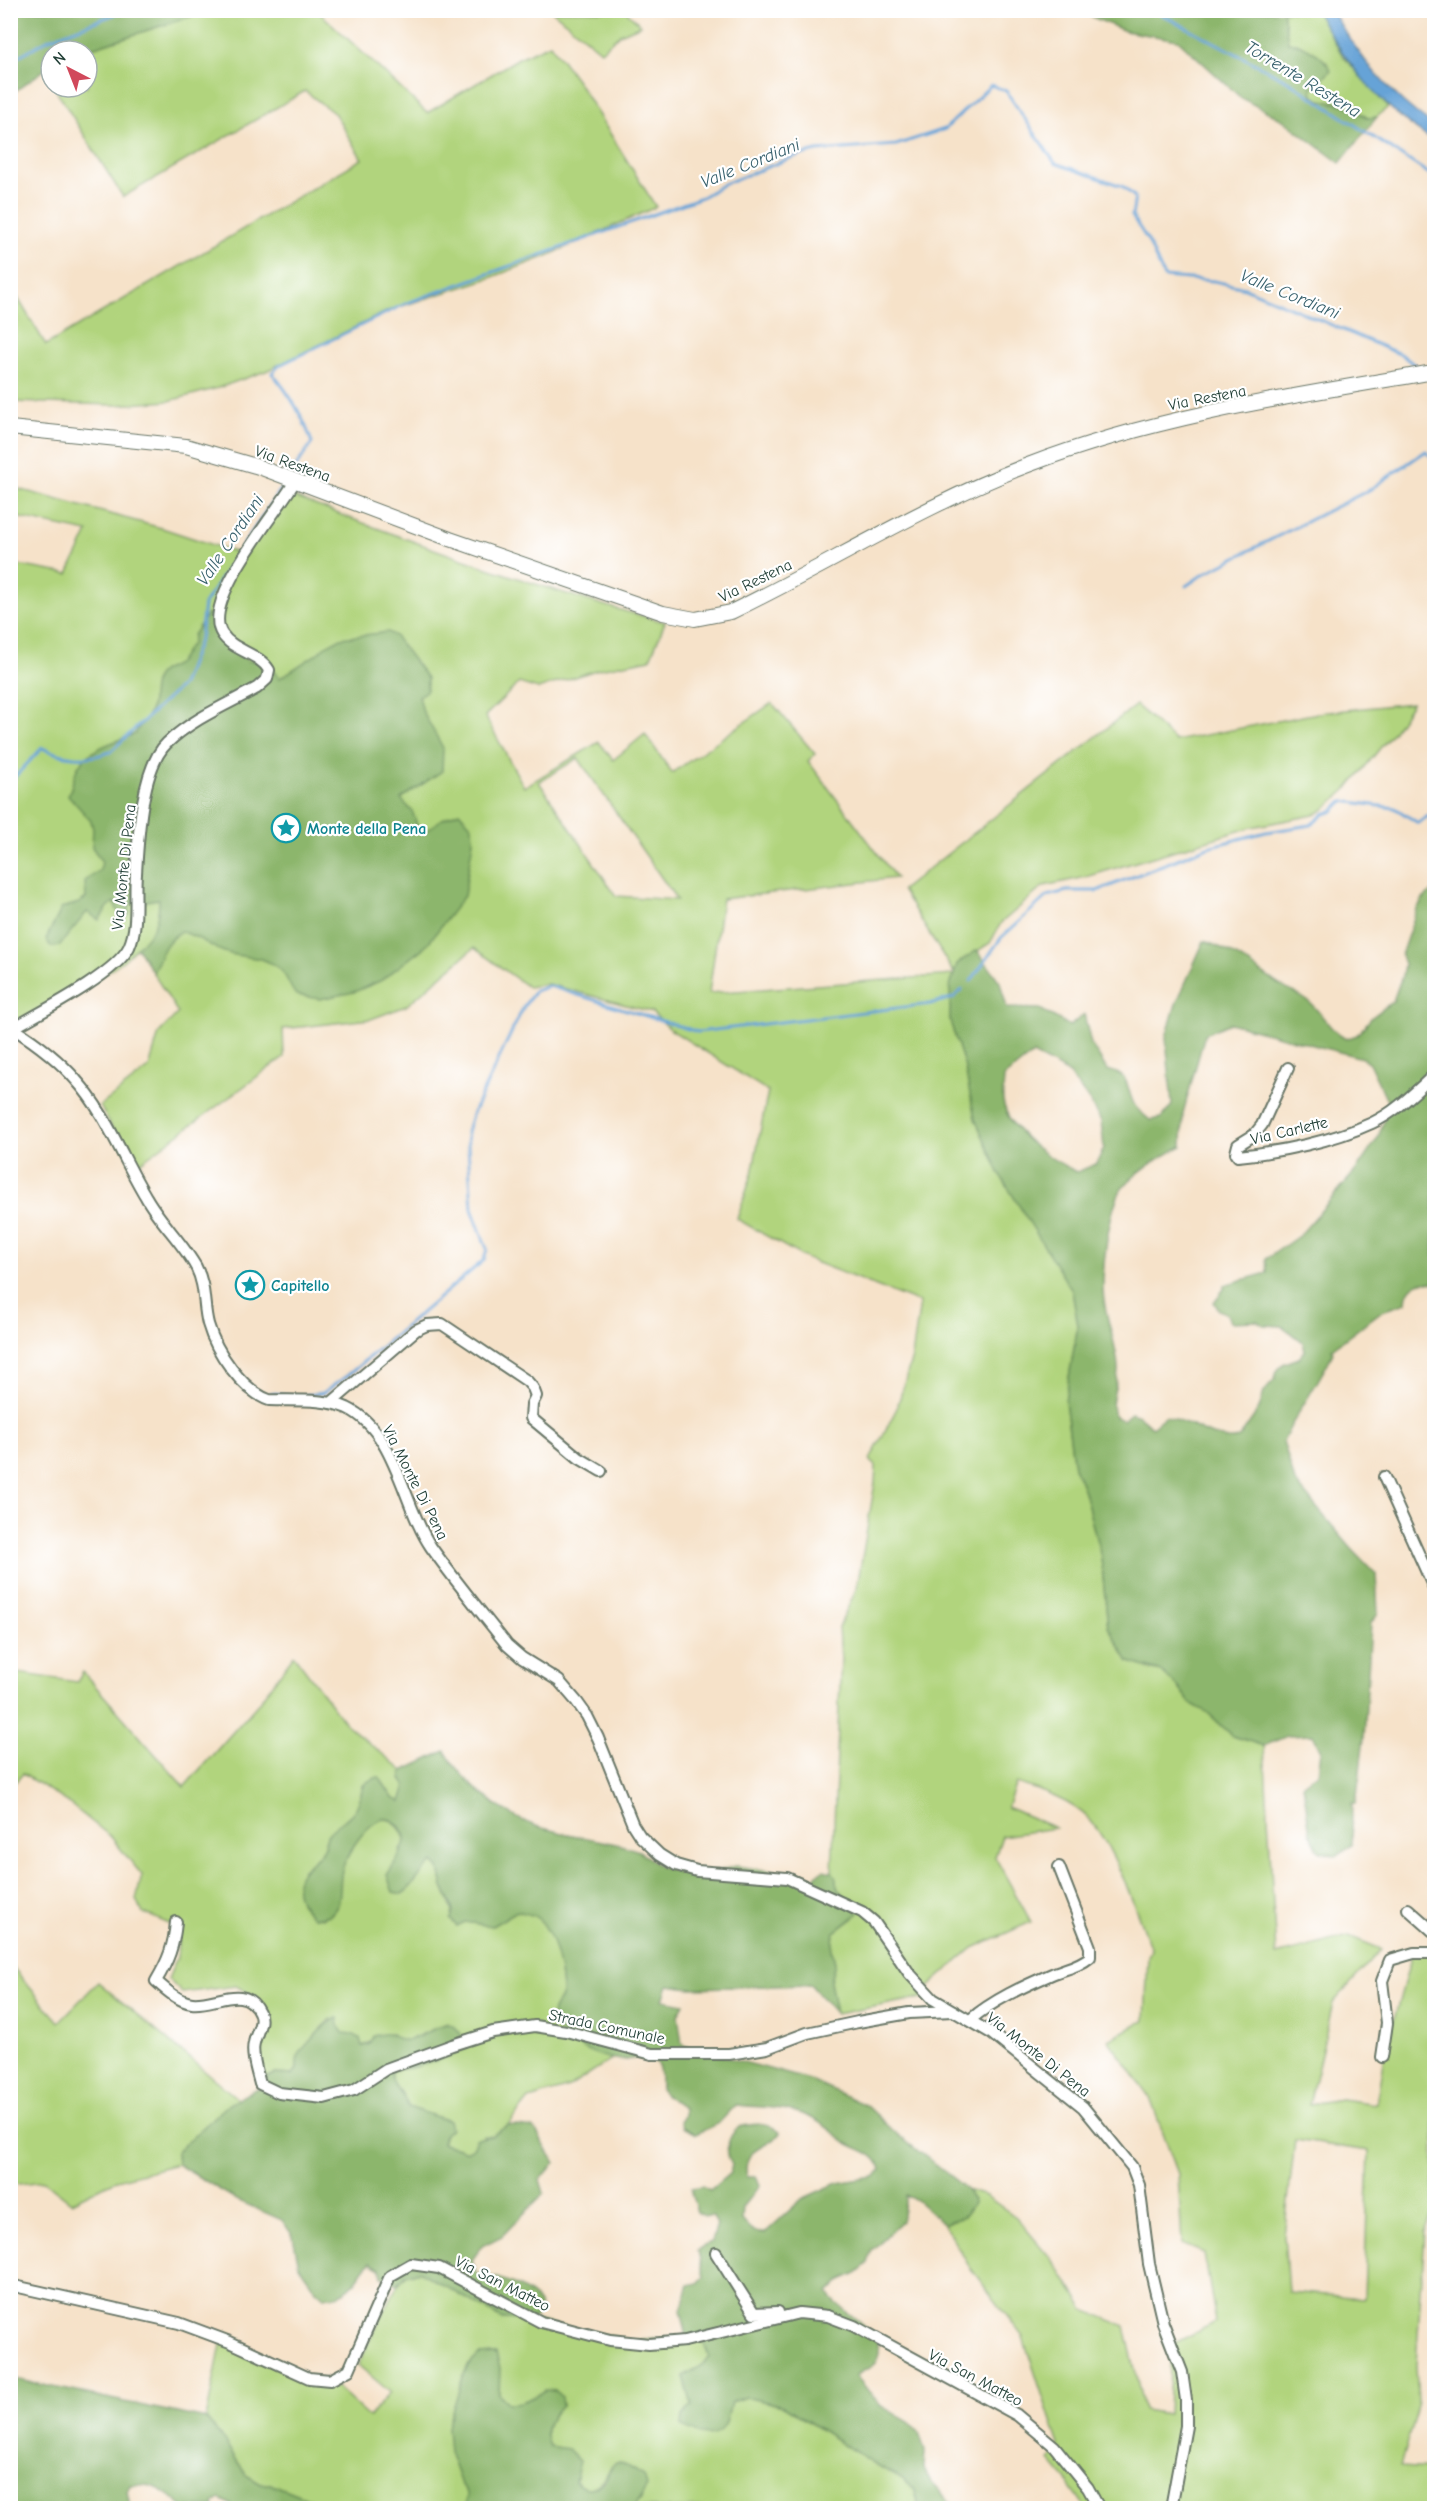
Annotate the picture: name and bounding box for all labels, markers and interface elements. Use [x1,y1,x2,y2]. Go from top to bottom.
water label: Torrente Restena [1241,37,1364,122]
north arrow [39,39,99,99]
text: N [50,48,70,69]
water label: Valle Cordiani [698,134,804,193]
water label: Valle Cordiani [1237,265,1343,324]
street label: Via Restena [1167,382,1248,414]
street label: Via Restena [252,442,333,486]
water label: Valle Cordiani [192,490,269,590]
street label: Via Restena [716,555,795,606]
street label: Via Monte Di Pena [108,803,140,931]
place icon: Monte della Pena [270,812,302,844]
place label: Monte della Pena [307,820,426,838]
street label: Via Carlette [1249,1113,1329,1149]
place icon: Capitello [234,1269,266,1301]
place label: Capitello [271,1277,330,1295]
street label: Via Monte Di Pena [378,1422,452,1543]
street label: Strada Comunale [547,2006,666,2048]
street label: Via Monte Di Pena [983,2009,1094,2101]
street label: Via San Matteo [452,2252,553,2315]
street label: Via San Matteo [925,2346,1026,2410]

